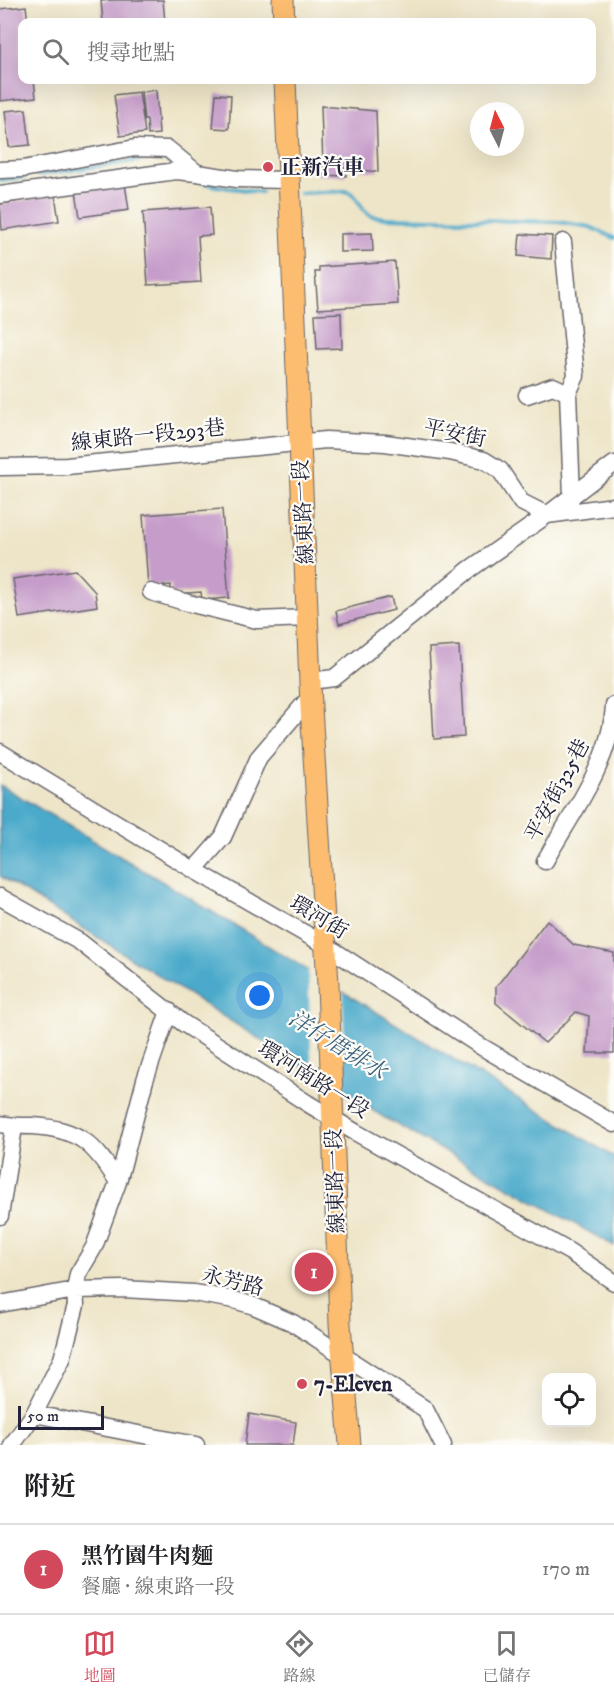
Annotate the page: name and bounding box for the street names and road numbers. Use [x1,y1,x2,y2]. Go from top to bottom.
street label: 線東路一段293巷 [70,415,226,457]
street label: 平安街 [421,415,488,453]
street label: 線東路一段 [288,459,320,565]
street label: 平安街325巷 [520,735,596,846]
street label: 環河街 [285,890,352,945]
street label: 環河南路一段 [253,1035,374,1124]
street label: 線東路一段 [321,1128,351,1234]
street label: 永芳路 [199,1262,266,1302]

